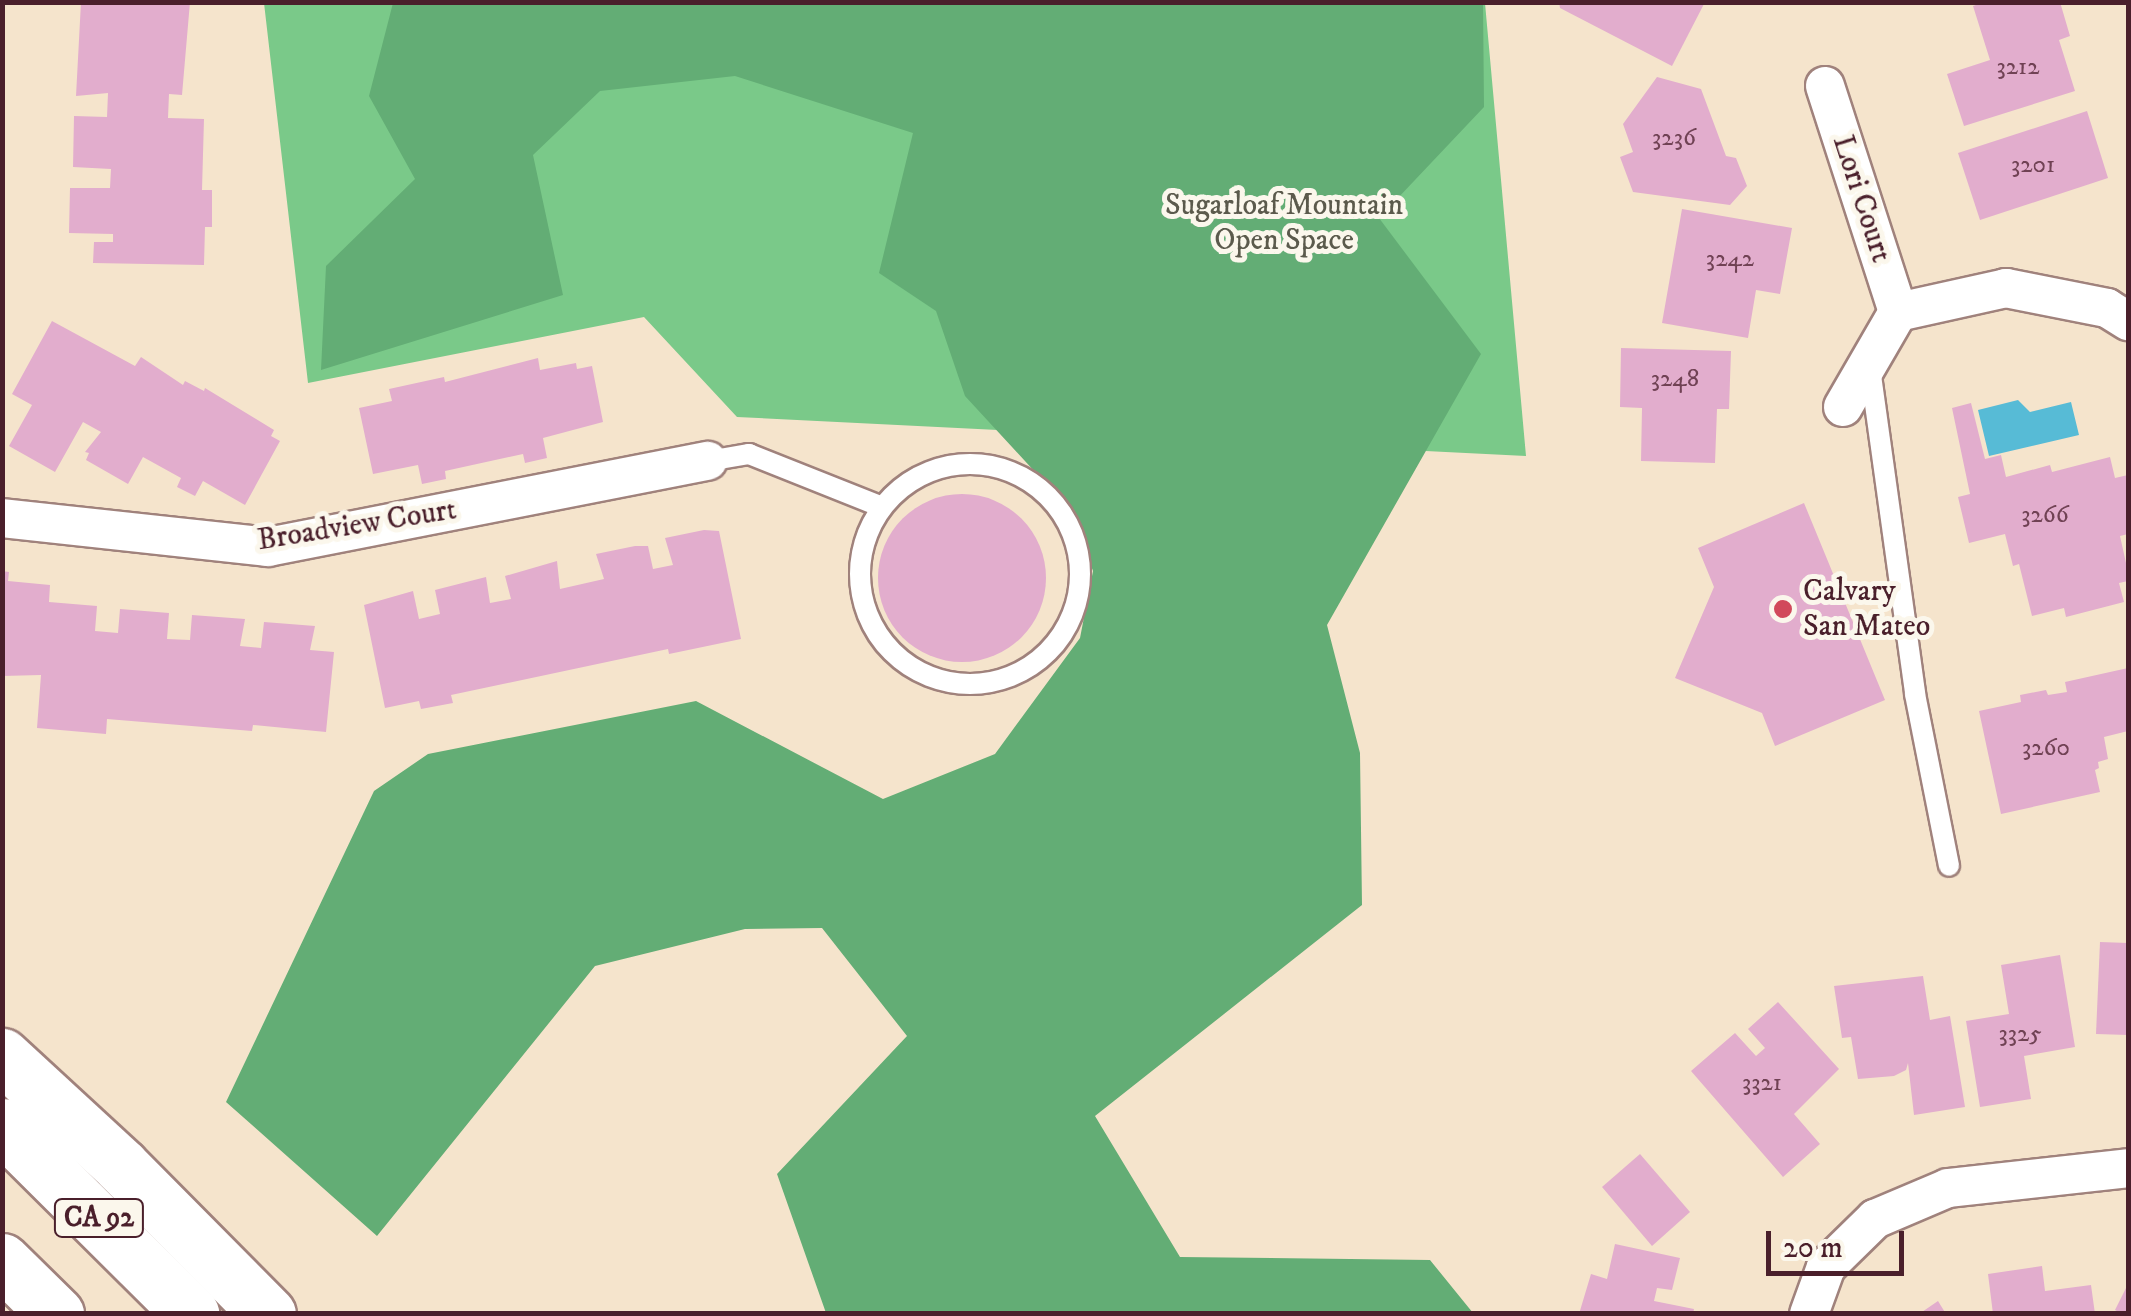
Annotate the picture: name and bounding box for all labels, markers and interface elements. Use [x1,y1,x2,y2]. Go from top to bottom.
house number: 3212 [1996,52,2040,82]
house number: 3236 [1652,123,1696,153]
street label: Lori Court [1824,131,1898,267]
house number: 3201 [2011,150,2055,180]
park label: Sugarloaf Mountain Open Space [1165,188,1403,258]
house number: 3242 [1706,244,1754,274]
house number: 3248 [1651,364,1699,394]
street label: Broadview Court [255,493,459,559]
house number: 3266 [2021,500,2069,530]
place label: Calvary San Mateo [1803,574,1930,644]
marker: Calvary San Mateo [1772,598,1794,620]
house number: 3260 [2022,733,2070,763]
house number: 3325 [1998,1019,2042,1049]
house number: 3321 [1742,1068,1782,1098]
road number: CA 92 [52,1195,146,1241]
scale bar [1771,1211,1908,1273]
text: 20 m [1783,1230,1843,1267]

